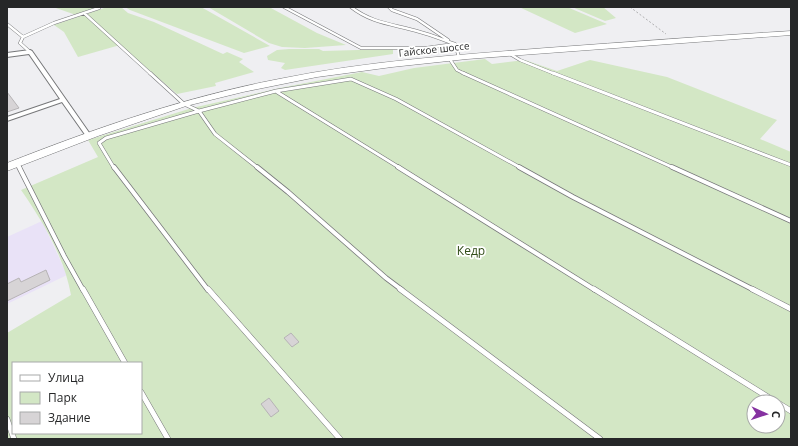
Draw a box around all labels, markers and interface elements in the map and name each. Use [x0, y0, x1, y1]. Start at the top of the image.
street label: Гайское шоссе [398, 38, 471, 60]
park label: Кедр [457, 242, 485, 259]
legend [12, 362, 142, 434]
text: Улица [48, 369, 84, 386]
text: Парк [48, 389, 78, 406]
north arrow [746, 394, 786, 434]
text: Здание [48, 409, 91, 426]
text: С [769, 411, 784, 418]

